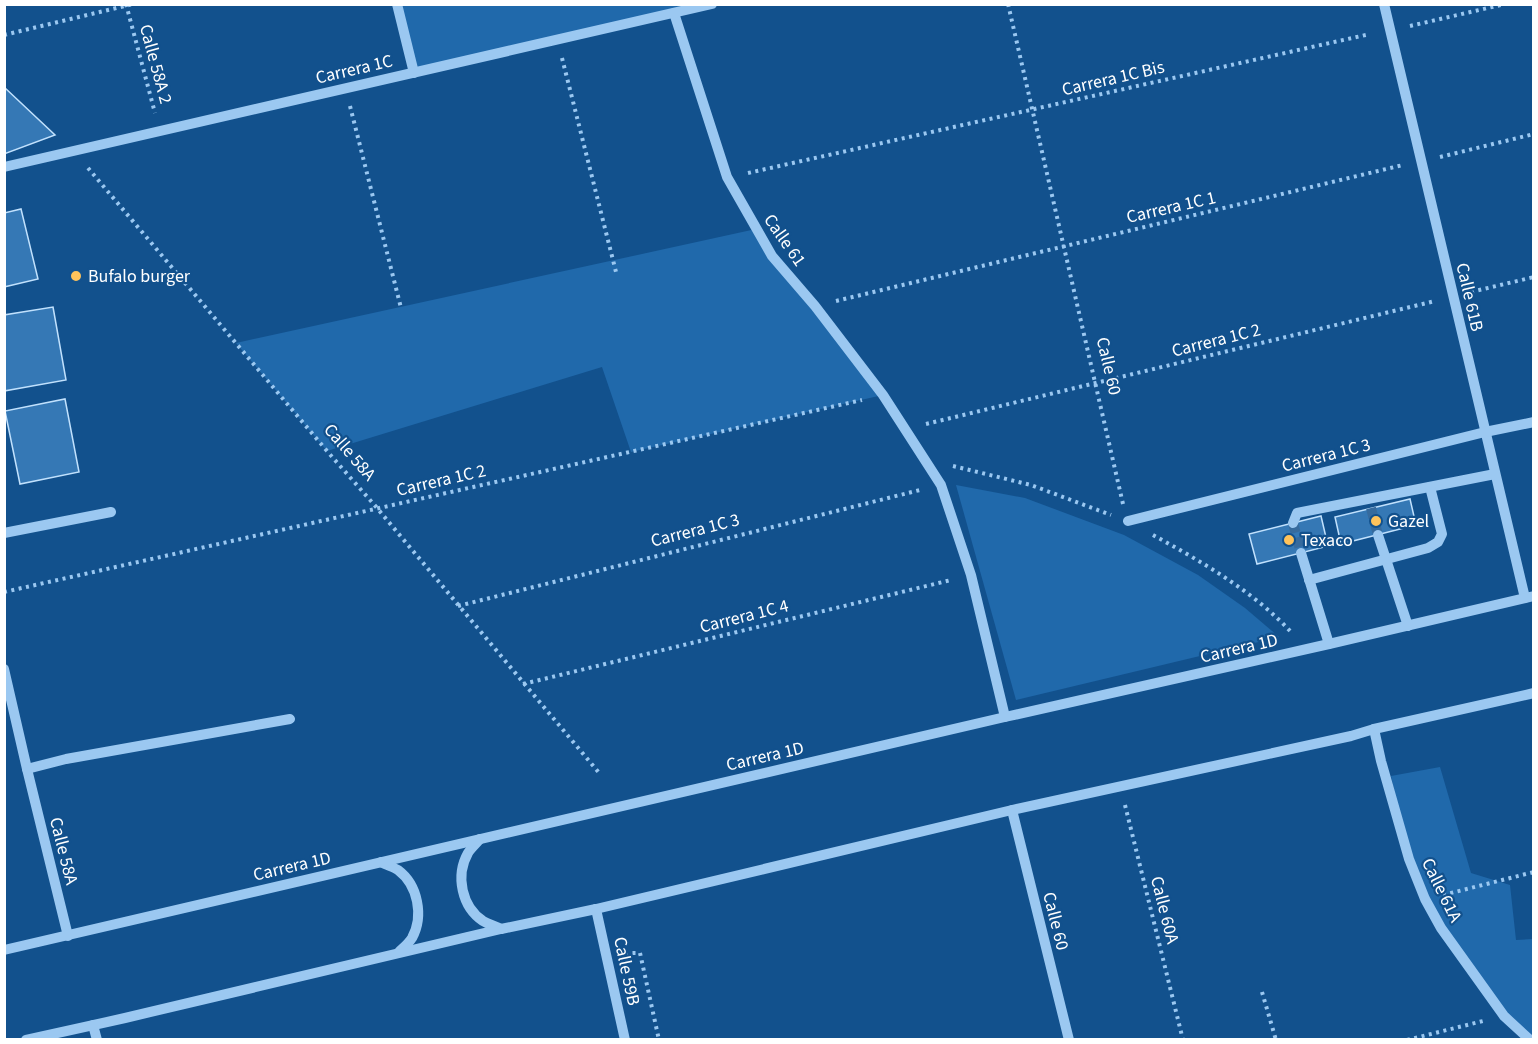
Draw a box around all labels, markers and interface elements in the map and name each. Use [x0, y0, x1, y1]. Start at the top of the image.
street label: Calle 58A 2 [133, 22, 178, 107]
street label: Carrera 1C [313, 48, 395, 90]
street label: Carrera 1C Bis [1059, 55, 1167, 102]
street label: Carrera 1C 1 [1124, 185, 1218, 230]
street label: Calle 61 [757, 209, 812, 272]
street label: Calle 61B [1450, 260, 1490, 334]
place label: Bufalo burger [88, 264, 191, 289]
marker: Bufalo burger [69, 269, 83, 283]
street label: Carrera 1C 2 [1169, 317, 1263, 364]
street label: Calle 60 [1090, 335, 1127, 398]
street label: Calle 58A [318, 418, 382, 487]
street label: Carrera 1C 3 [1279, 432, 1373, 479]
street label: Carrera 1C 2 [394, 458, 488, 503]
street label: Carrera 1C 3 [648, 507, 742, 554]
place label: Gazel [1388, 509, 1429, 534]
marker: Gazel [1369, 514, 1383, 528]
place label: Texaco [1301, 528, 1353, 553]
marker: Texaco [1282, 533, 1296, 547]
street label: Carrera 1C 4 [697, 593, 791, 640]
street label: Carrera 1D [1198, 627, 1280, 670]
street label: Carrera 1D [724, 735, 806, 778]
street label: Calle 58A [43, 815, 84, 888]
street label: Carrera 1D [251, 845, 333, 888]
street label: Calle 61A [1415, 854, 1468, 927]
street label: Calle 60A [1144, 874, 1185, 947]
street label: Calle 60 [1036, 889, 1075, 953]
street label: Calle 59B [607, 934, 646, 1008]

